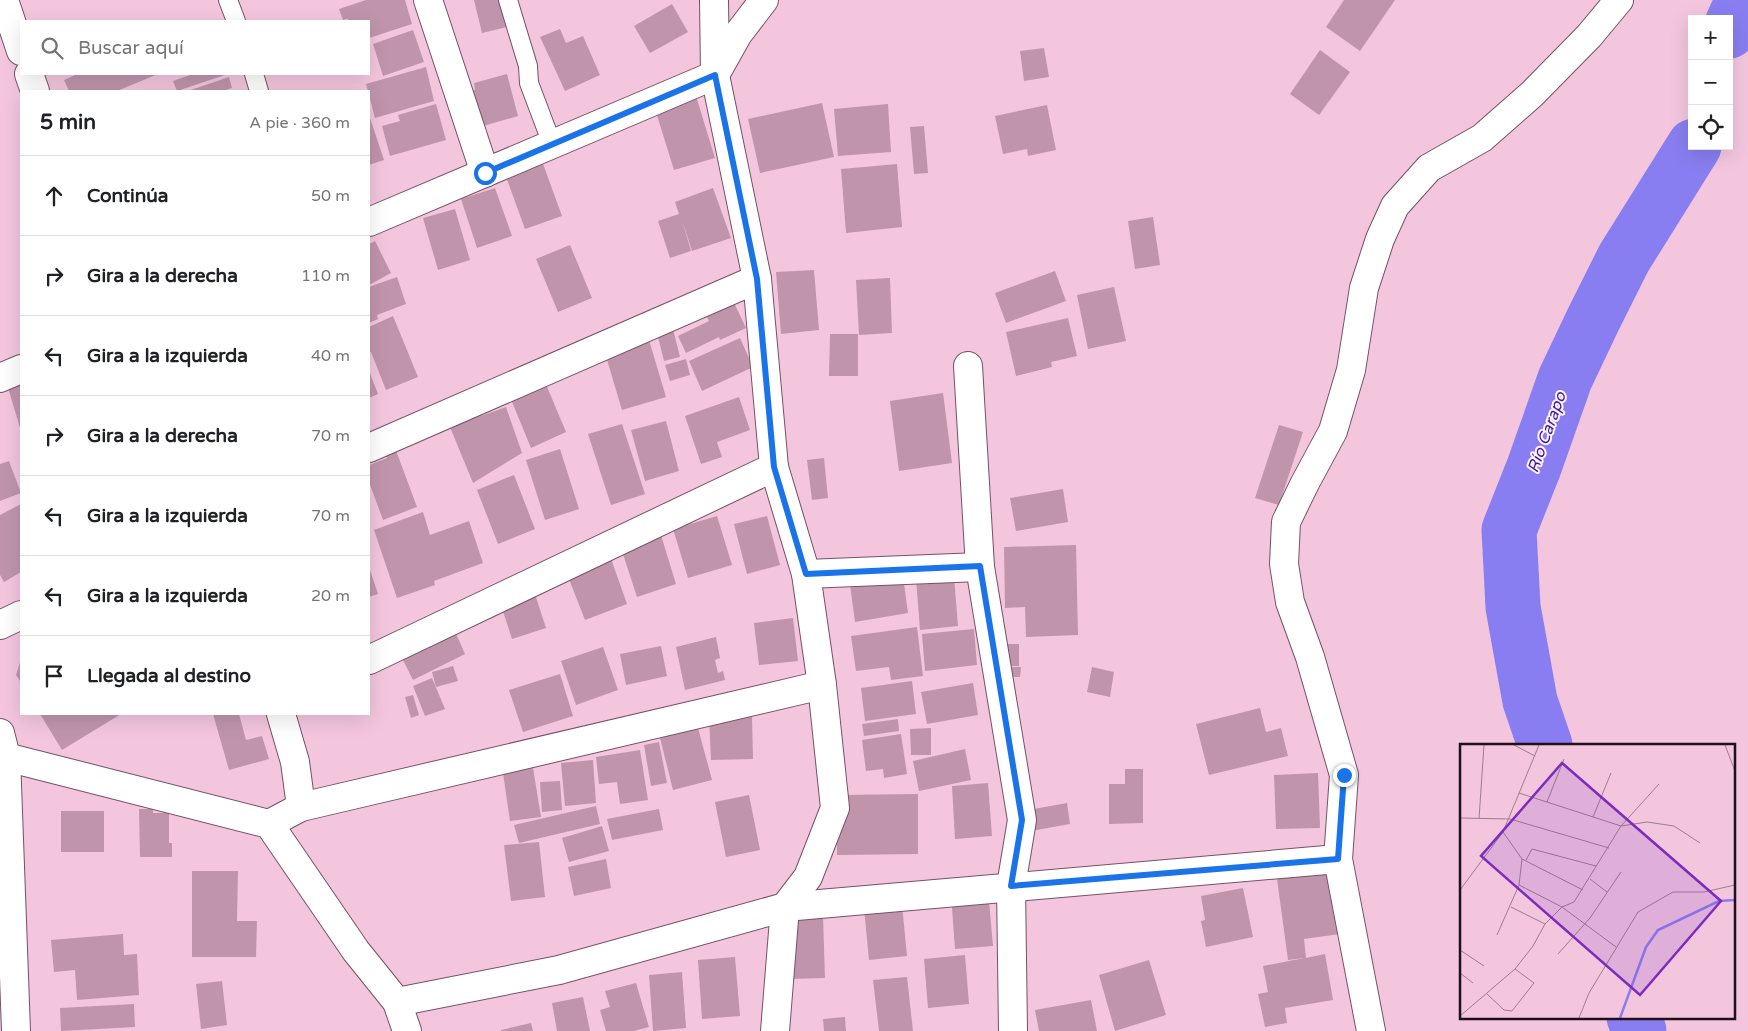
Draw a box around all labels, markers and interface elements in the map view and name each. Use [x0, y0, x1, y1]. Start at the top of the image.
map controls [1688, 15, 1733, 150]
button: + [1688, 15, 1733, 60]
search box [20, 20, 370, 75]
icon: search [38, 34, 66, 62]
text: Buscar aquí [78, 37, 184, 59]
button: − [1688, 60, 1733, 105]
button: locate [1688, 105, 1733, 150]
text: 5 min [40, 110, 96, 135]
text: A pie · 360 m [249, 113, 350, 133]
route start [474, 162, 497, 185]
icon: ahead [40, 182, 68, 210]
text: Continúa [87, 185, 169, 207]
text: 50 m [311, 186, 350, 206]
icon: right [40, 262, 68, 290]
text: Gira a la derecha [87, 265, 238, 287]
text: 110 m [301, 266, 350, 286]
icon: left [40, 342, 68, 370]
text: Gira a la izquierda [87, 345, 248, 367]
text: 40 m [311, 346, 350, 366]
water label: Río Carapo [1523, 388, 1571, 475]
icon: right [40, 422, 68, 450]
text: Gira a la derecha [87, 425, 238, 447]
text: 70 m [311, 426, 350, 446]
icon: left [40, 502, 68, 530]
text: Gira a la izquierda [87, 505, 248, 527]
text: 70 m [311, 506, 350, 526]
icon: left [40, 582, 68, 610]
text: Gira a la izquierda [87, 585, 248, 607]
text: 20 m [311, 586, 350, 606]
icon: arrive [40, 662, 68, 690]
text: Llegada al destino [87, 665, 251, 687]
inset map [1460, 744, 1736, 1018]
route end [1333, 764, 1356, 787]

